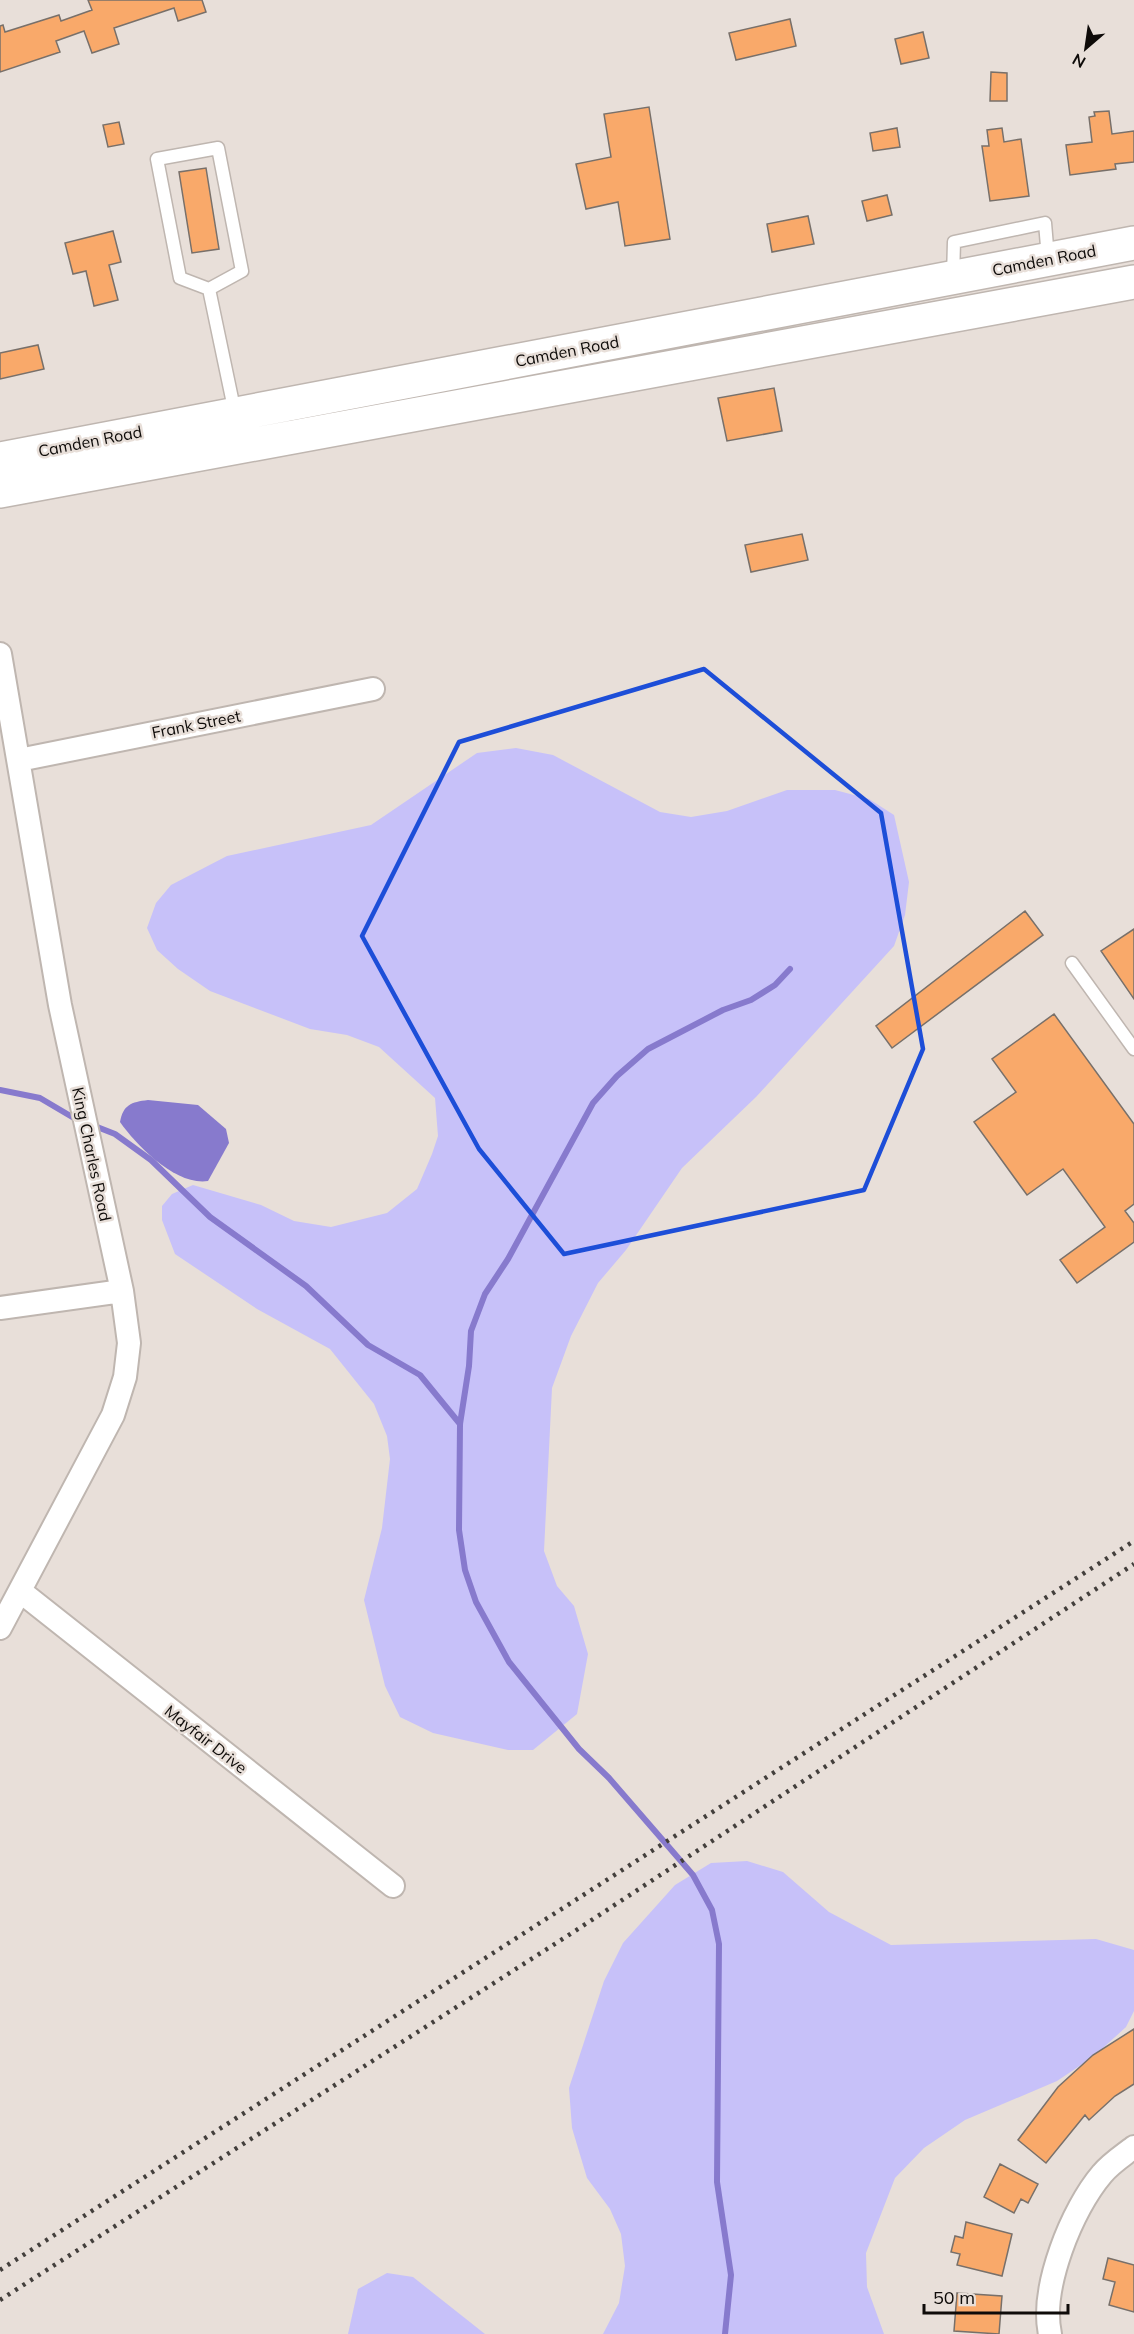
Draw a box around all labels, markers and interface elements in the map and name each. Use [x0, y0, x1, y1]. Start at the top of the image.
north arrow [1056, 18, 1116, 78]
text: N [1069, 49, 1089, 73]
street label: Camden Road [990, 240, 1098, 280]
street label: Camden Road [513, 331, 621, 371]
street label: Camden Road [36, 421, 144, 461]
street label: Frank Street [150, 706, 243, 742]
street label: King Charles Road [68, 1085, 116, 1223]
street label: Mayfair Drive [161, 1701, 251, 1777]
scale bar [924, 2277, 1068, 2315]
text: 50 m [933, 2286, 975, 2309]

